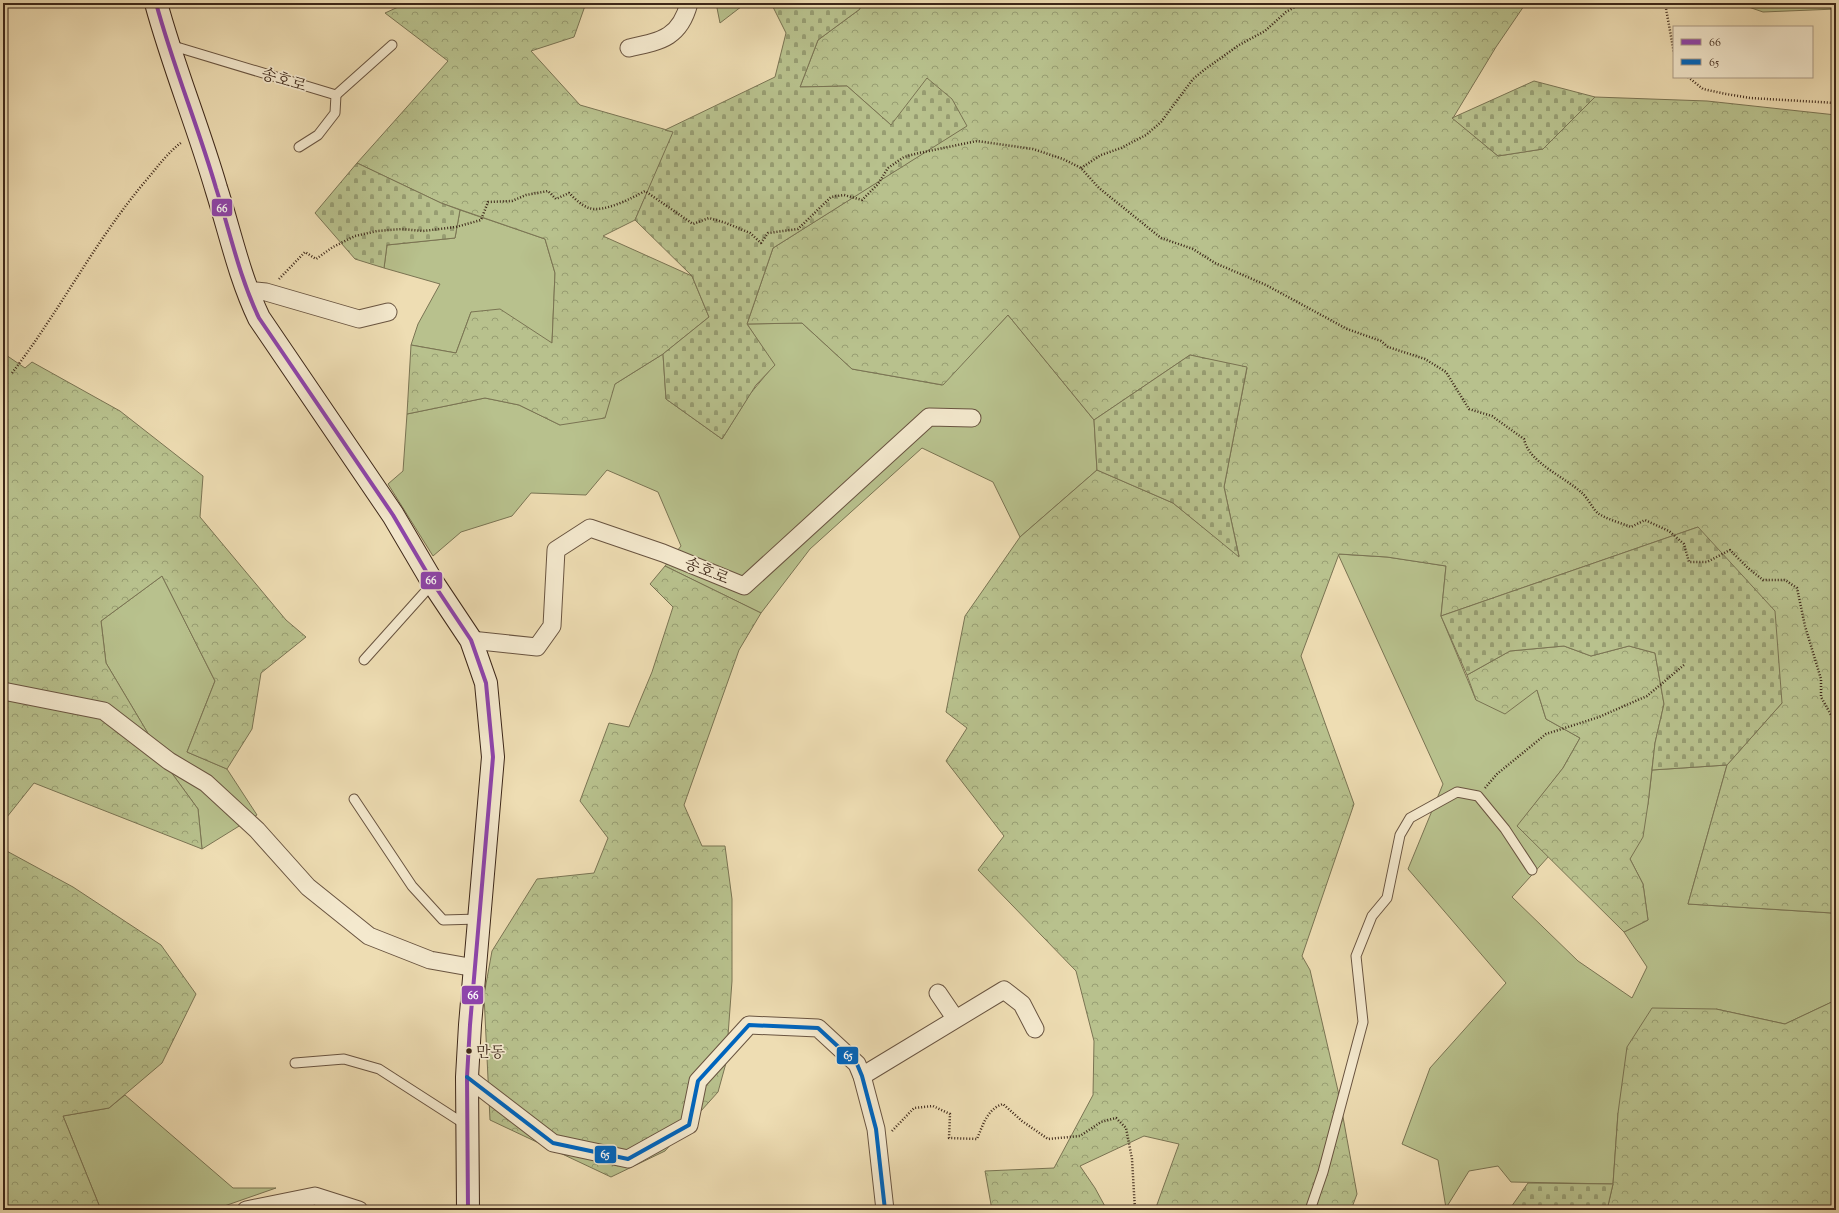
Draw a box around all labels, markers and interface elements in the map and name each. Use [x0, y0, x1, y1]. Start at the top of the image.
legend [1673, 26, 1813, 78]
text: 66 [1709, 34, 1721, 52]
text: 65 [1709, 54, 1719, 72]
street label: 송호로 [258, 64, 309, 99]
line badge: 66 [211, 198, 233, 217]
text: 66 [217, 201, 228, 217]
street label: 송호로 [680, 553, 732, 592]
line badge: 66 [420, 571, 443, 590]
text: 66 [426, 573, 437, 589]
line badge: 66 [461, 985, 484, 1005]
text: 66 [468, 988, 479, 1004]
place label: 만동 [476, 1043, 505, 1064]
marker: 만동 [464, 1046, 474, 1056]
line badge: 65 [836, 1046, 859, 1065]
text: 65 [843, 1048, 853, 1064]
line badge: 65 [594, 1145, 617, 1164]
text: 65 [600, 1147, 610, 1163]

